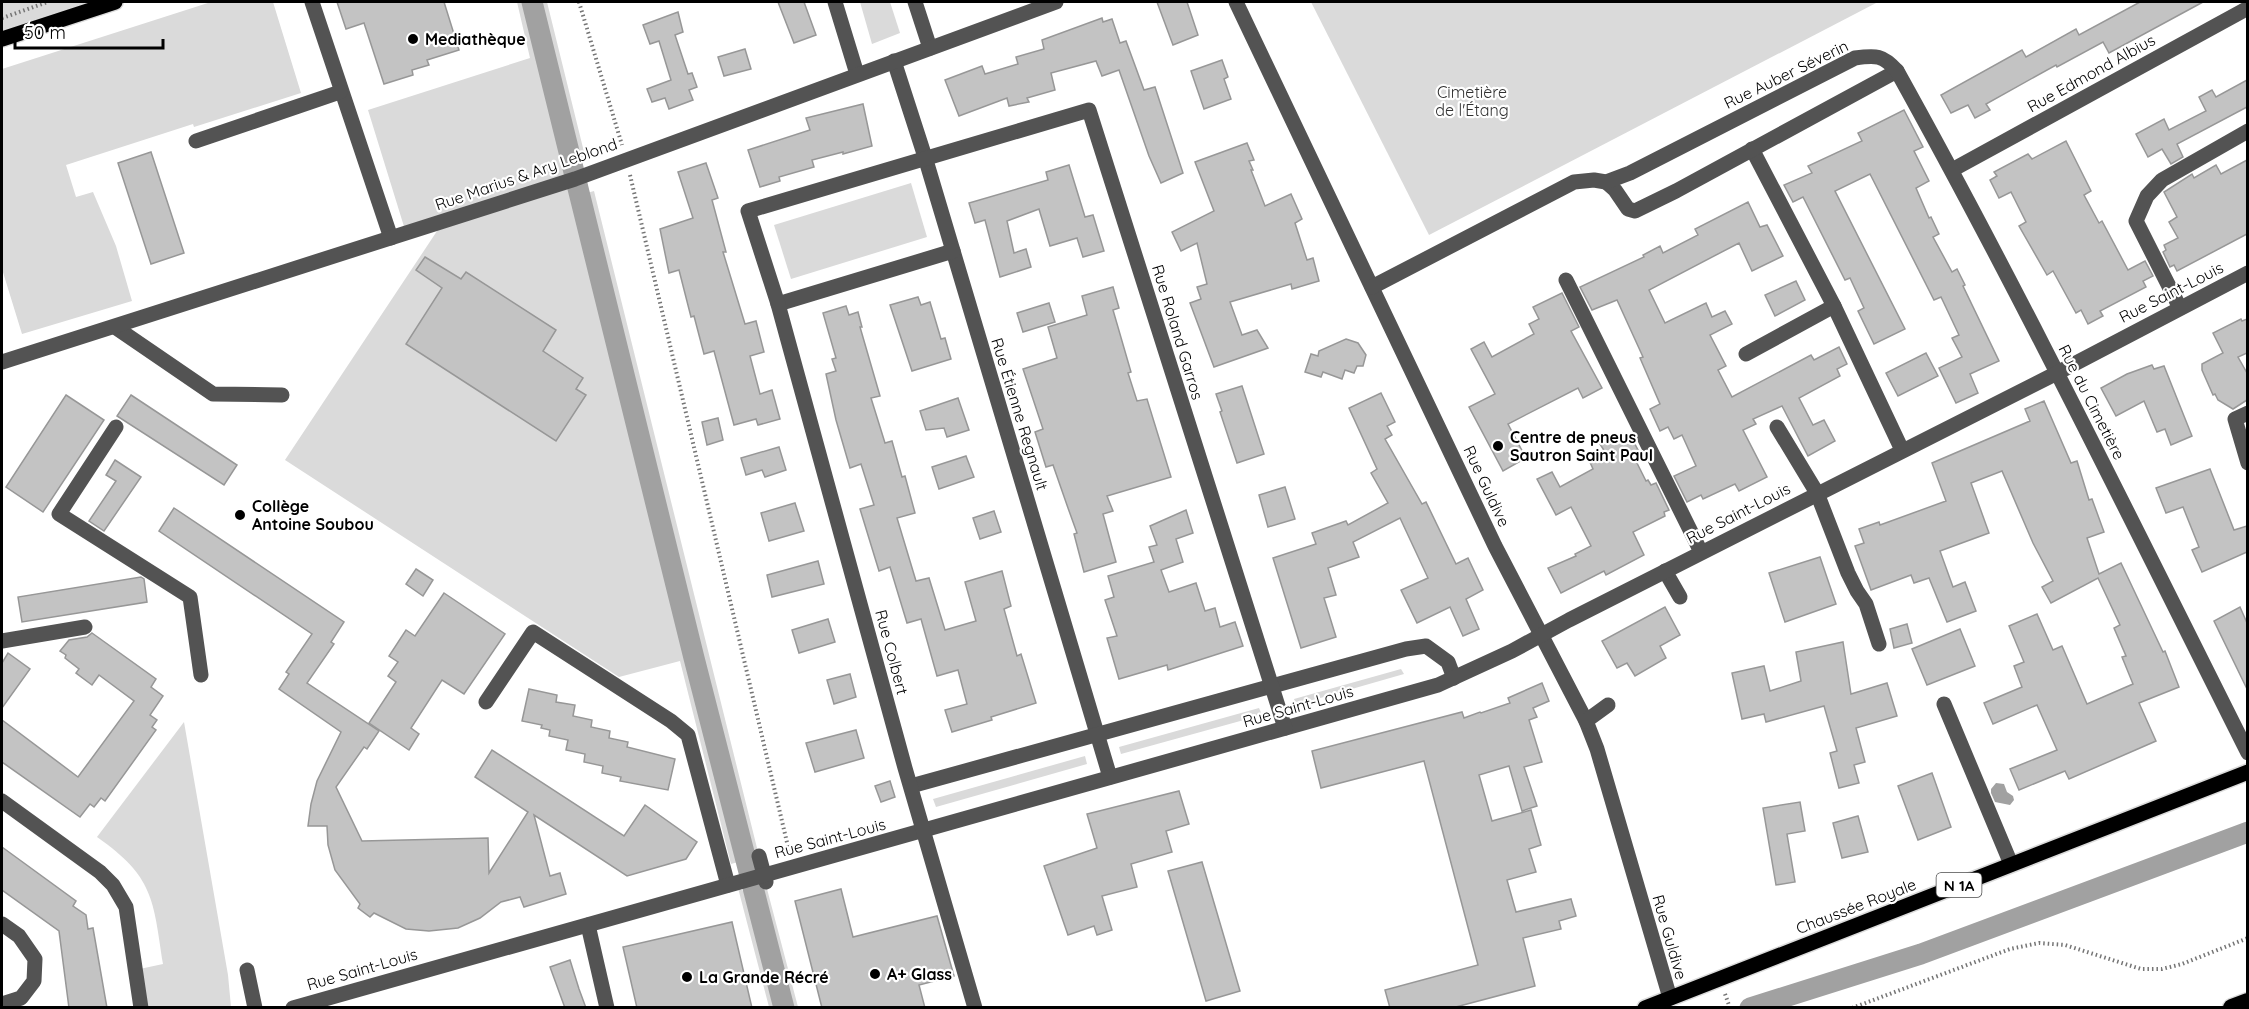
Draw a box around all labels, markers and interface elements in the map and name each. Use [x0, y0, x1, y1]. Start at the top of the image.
scale bar [15, 12, 164, 50]
text: 50 m [24, 21, 66, 44]
place label: Mediathèque [425, 29, 526, 49]
street label: Rue Edmond Albius [2024, 30, 2158, 116]
marker: Mediathèque [406, 32, 420, 46]
street label: Rue Auber Séverin [1721, 35, 1851, 113]
park label: Cimetière de l'Étang [1435, 82, 1509, 120]
street label: Rue Marius & Ary Leblond [432, 133, 620, 215]
street label: Rue Saint-Louis [2116, 257, 2226, 327]
street label: Rue Roland Garros [1148, 262, 1208, 402]
street label: Rue Étienne Regnault [987, 335, 1053, 493]
street label: Rue du Cimetière [2054, 341, 2130, 463]
place label: Centre de pneus Sautron Saint Paul [1510, 427, 1653, 465]
marker: Centre de pneus Sautron Saint Paul [1491, 439, 1505, 453]
street label: Rue Guldive [1459, 442, 1515, 530]
street label: Rue Saint-Louis [1683, 478, 1793, 548]
place label: Collège Antoine Soubou [252, 496, 374, 534]
marker: Collège Antoine Soubou [233, 508, 247, 522]
street label: Rue Colbert [871, 607, 913, 697]
street label: Rue Saint-Louis [1240, 681, 1356, 731]
street label: Rue Saint-Louis [772, 814, 888, 862]
road number: N 1A [1936, 873, 1982, 897]
street label: Chaussée Royale [1793, 874, 1919, 938]
street label: Rue Guldive [1648, 892, 1692, 982]
street label: Rue Saint-Louis [304, 944, 420, 994]
place label: A+ Glass [887, 964, 952, 984]
place label: La Grande Récré [699, 967, 829, 987]
marker: A+ Glass [868, 967, 882, 981]
marker: La Grande Récré [680, 970, 694, 984]

